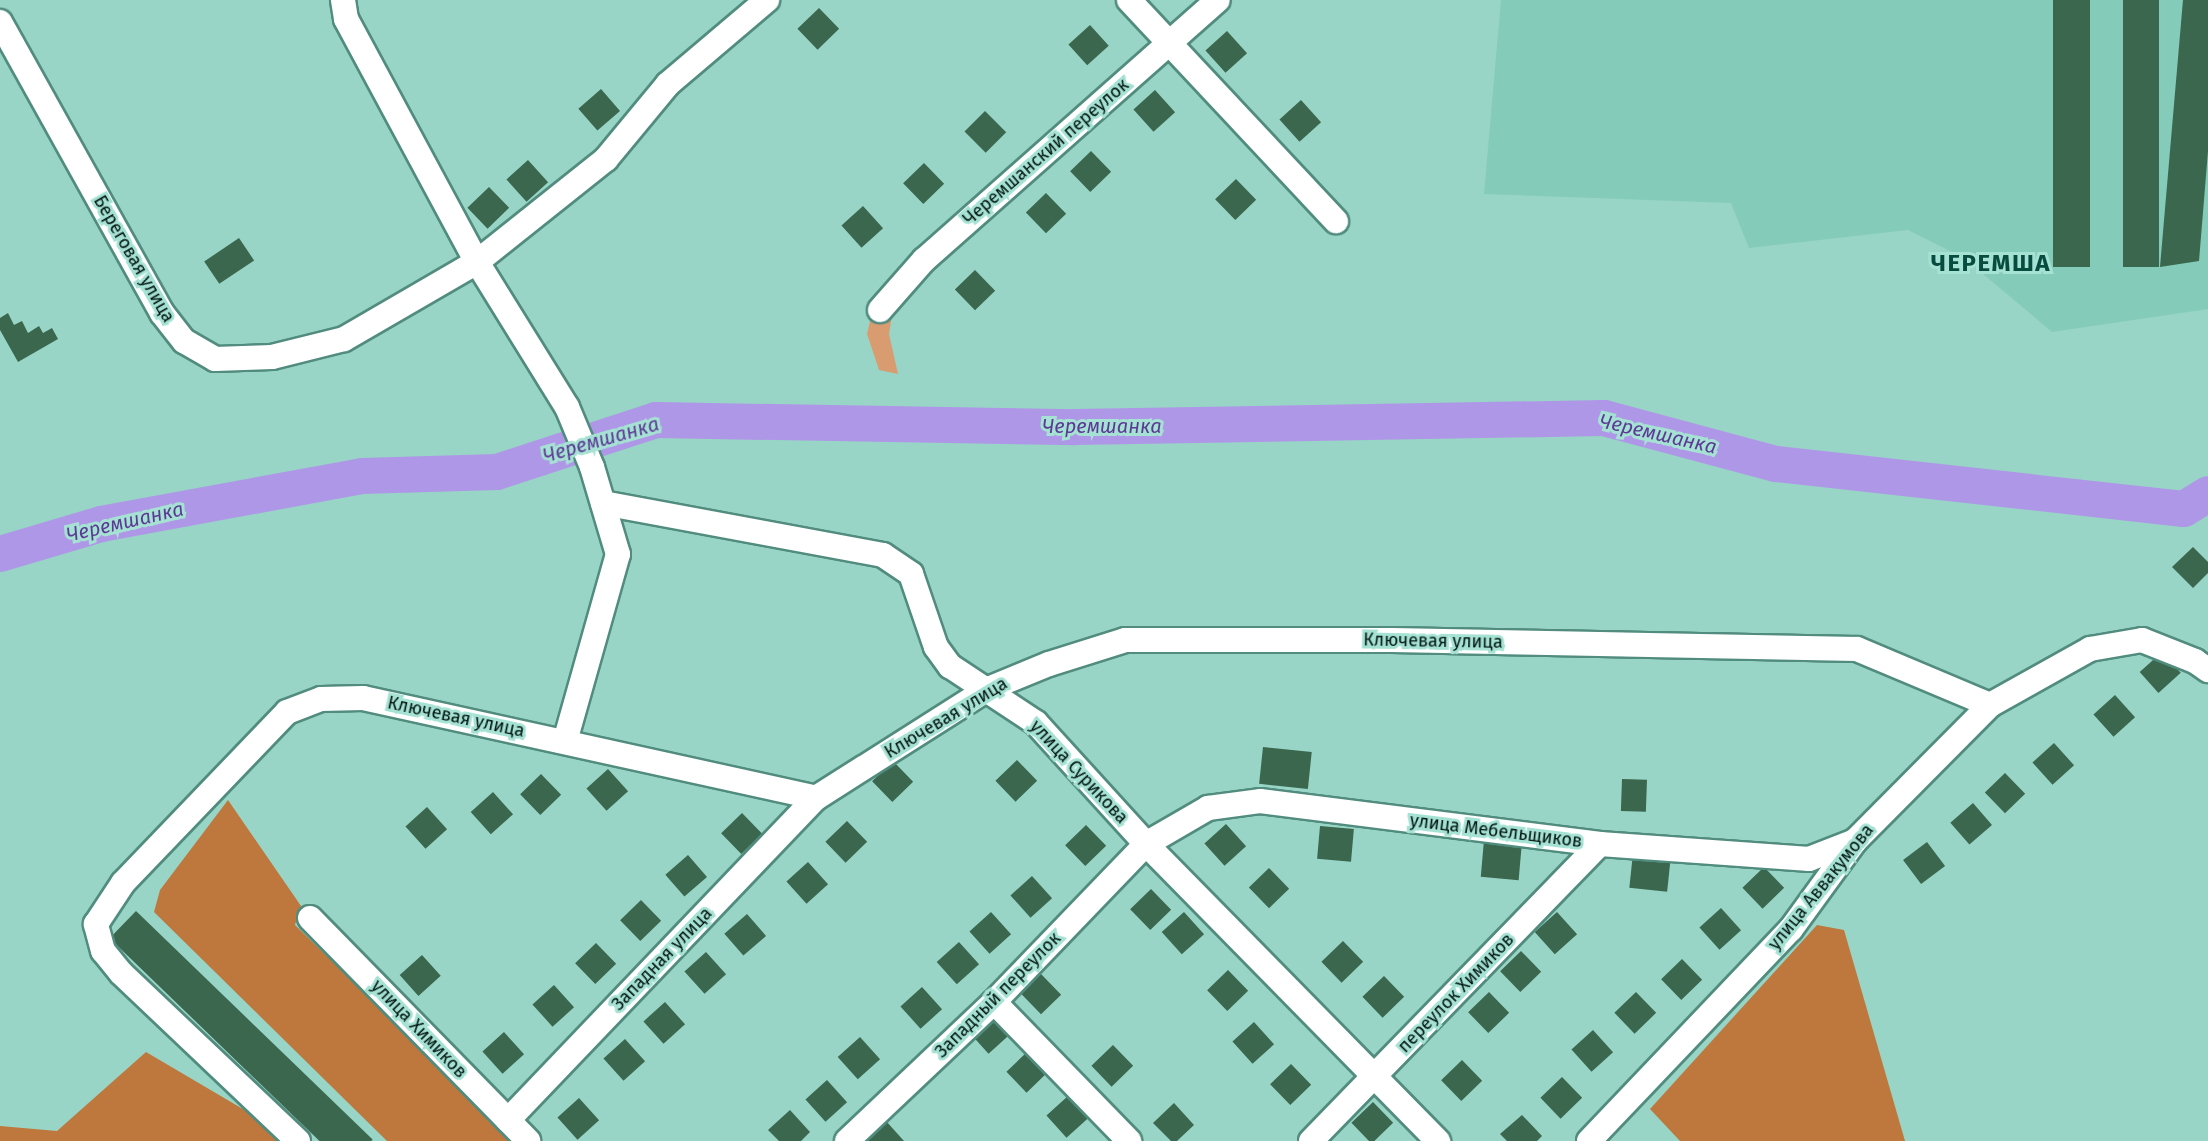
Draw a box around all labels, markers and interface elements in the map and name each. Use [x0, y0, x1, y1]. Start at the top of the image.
street label: Черемшанский переулок [959, 74, 1133, 230]
street label: Береговая улица [89, 192, 179, 326]
district label: ЧЕРЕМША [1931, 250, 2051, 278]
water label: Черемшанка [1597, 409, 1719, 459]
water label: Черемшанка [540, 412, 662, 468]
water label: Черемшанка [1042, 414, 1162, 438]
water label: Черемшанка [64, 497, 186, 547]
street label: Ключевая улица [1363, 629, 1503, 653]
street label: Ключевая улица [881, 673, 1011, 763]
street label: Ключевая улица [386, 692, 526, 742]
street label: улица Сурикова [1025, 716, 1133, 828]
street label: улица Мебельщиков [1409, 810, 1583, 852]
street label: улица Аввакумова [1764, 820, 1878, 954]
street label: Западная улица [607, 903, 717, 1015]
street label: Западный переулок [931, 928, 1065, 1062]
street label: переулок Химиков [1393, 929, 1519, 1057]
street label: улица Химиков [367, 975, 471, 1083]

